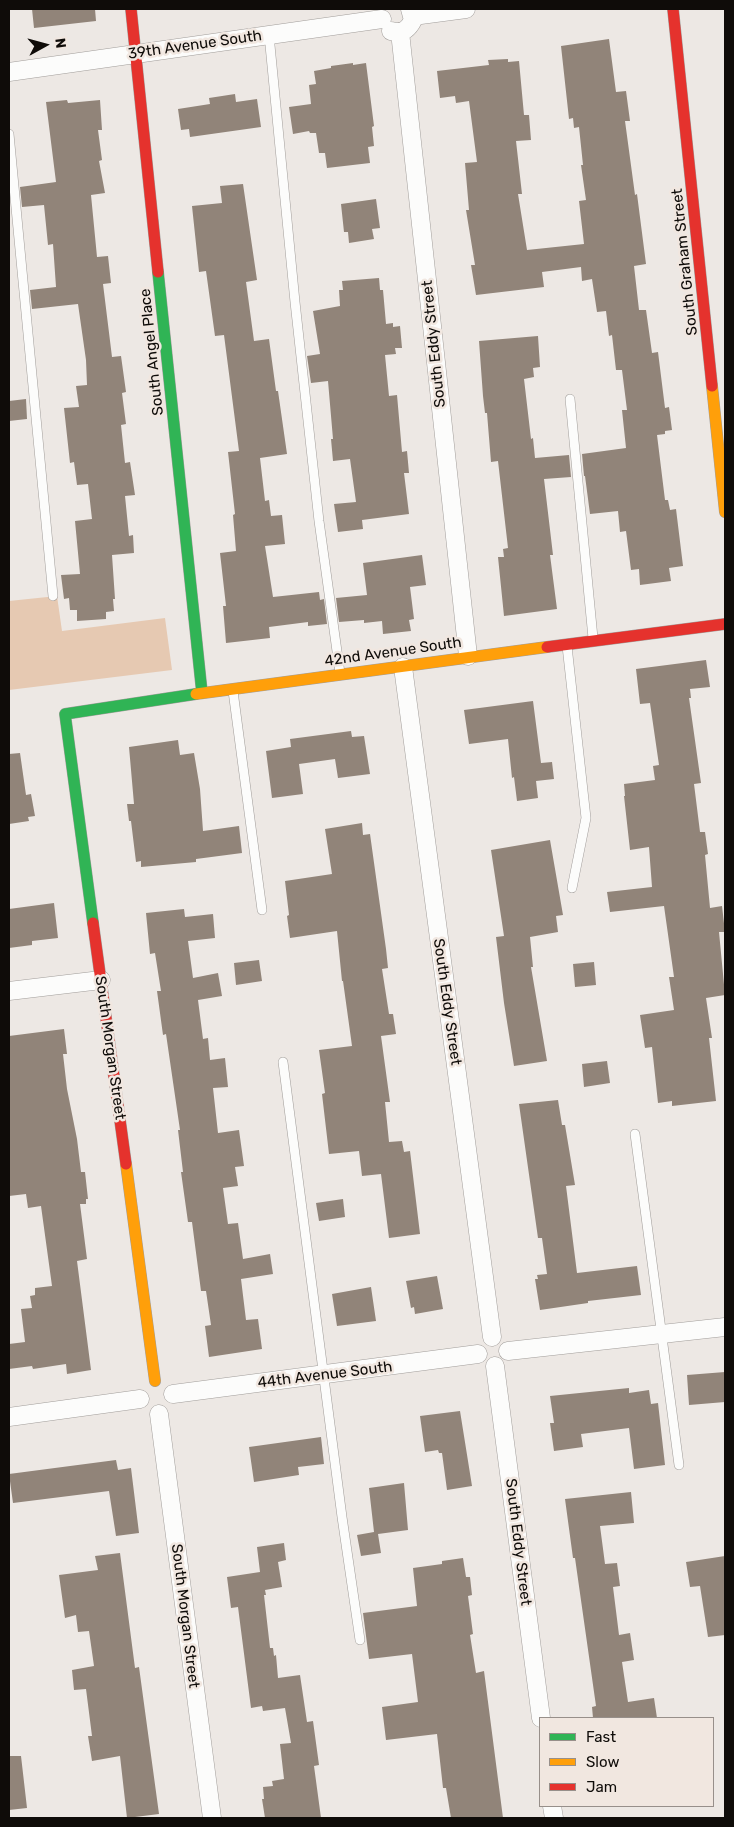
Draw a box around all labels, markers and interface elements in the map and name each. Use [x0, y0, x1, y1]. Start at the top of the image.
north arrow [20, 20, 70, 70]
street label: 39th Avenue South [127, 27, 263, 63]
text: N [51, 37, 69, 49]
street label: South Graham Street [668, 188, 702, 336]
street label: South Eddy Street [418, 279, 450, 409]
street label: South Angel Place [136, 288, 168, 416]
street label: 42nd Avenue South [323, 633, 463, 671]
street label: South Eddy Street [429, 937, 465, 1067]
street label: South Morgan Street [91, 975, 129, 1121]
street label: 44th Avenue South [257, 1358, 393, 1392]
street label: South Eddy Street [501, 1477, 535, 1607]
street label: South Morgan Street [167, 1543, 203, 1689]
legend [539, 1717, 714, 1807]
text: Fast [586, 1728, 616, 1746]
text: Slow [586, 1753, 619, 1771]
text: Jam [586, 1778, 617, 1796]

